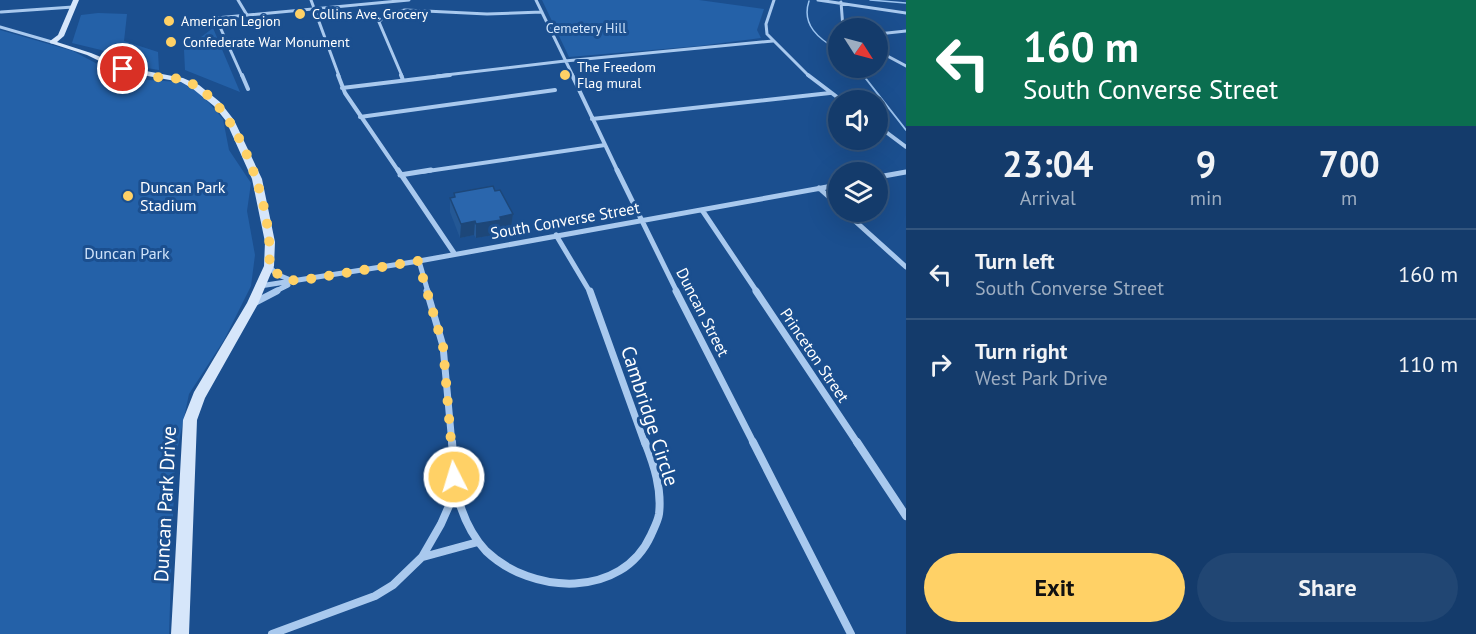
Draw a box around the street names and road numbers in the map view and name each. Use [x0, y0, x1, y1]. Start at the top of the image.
street label: South Converse Street [489, 197, 642, 243]
street label: Duncan Street [672, 264, 734, 360]
street label: Princeton Street [776, 304, 854, 406]
street label: Cambridge Circle [615, 343, 685, 489]
street label: Duncan Park Drive [148, 425, 182, 583]

